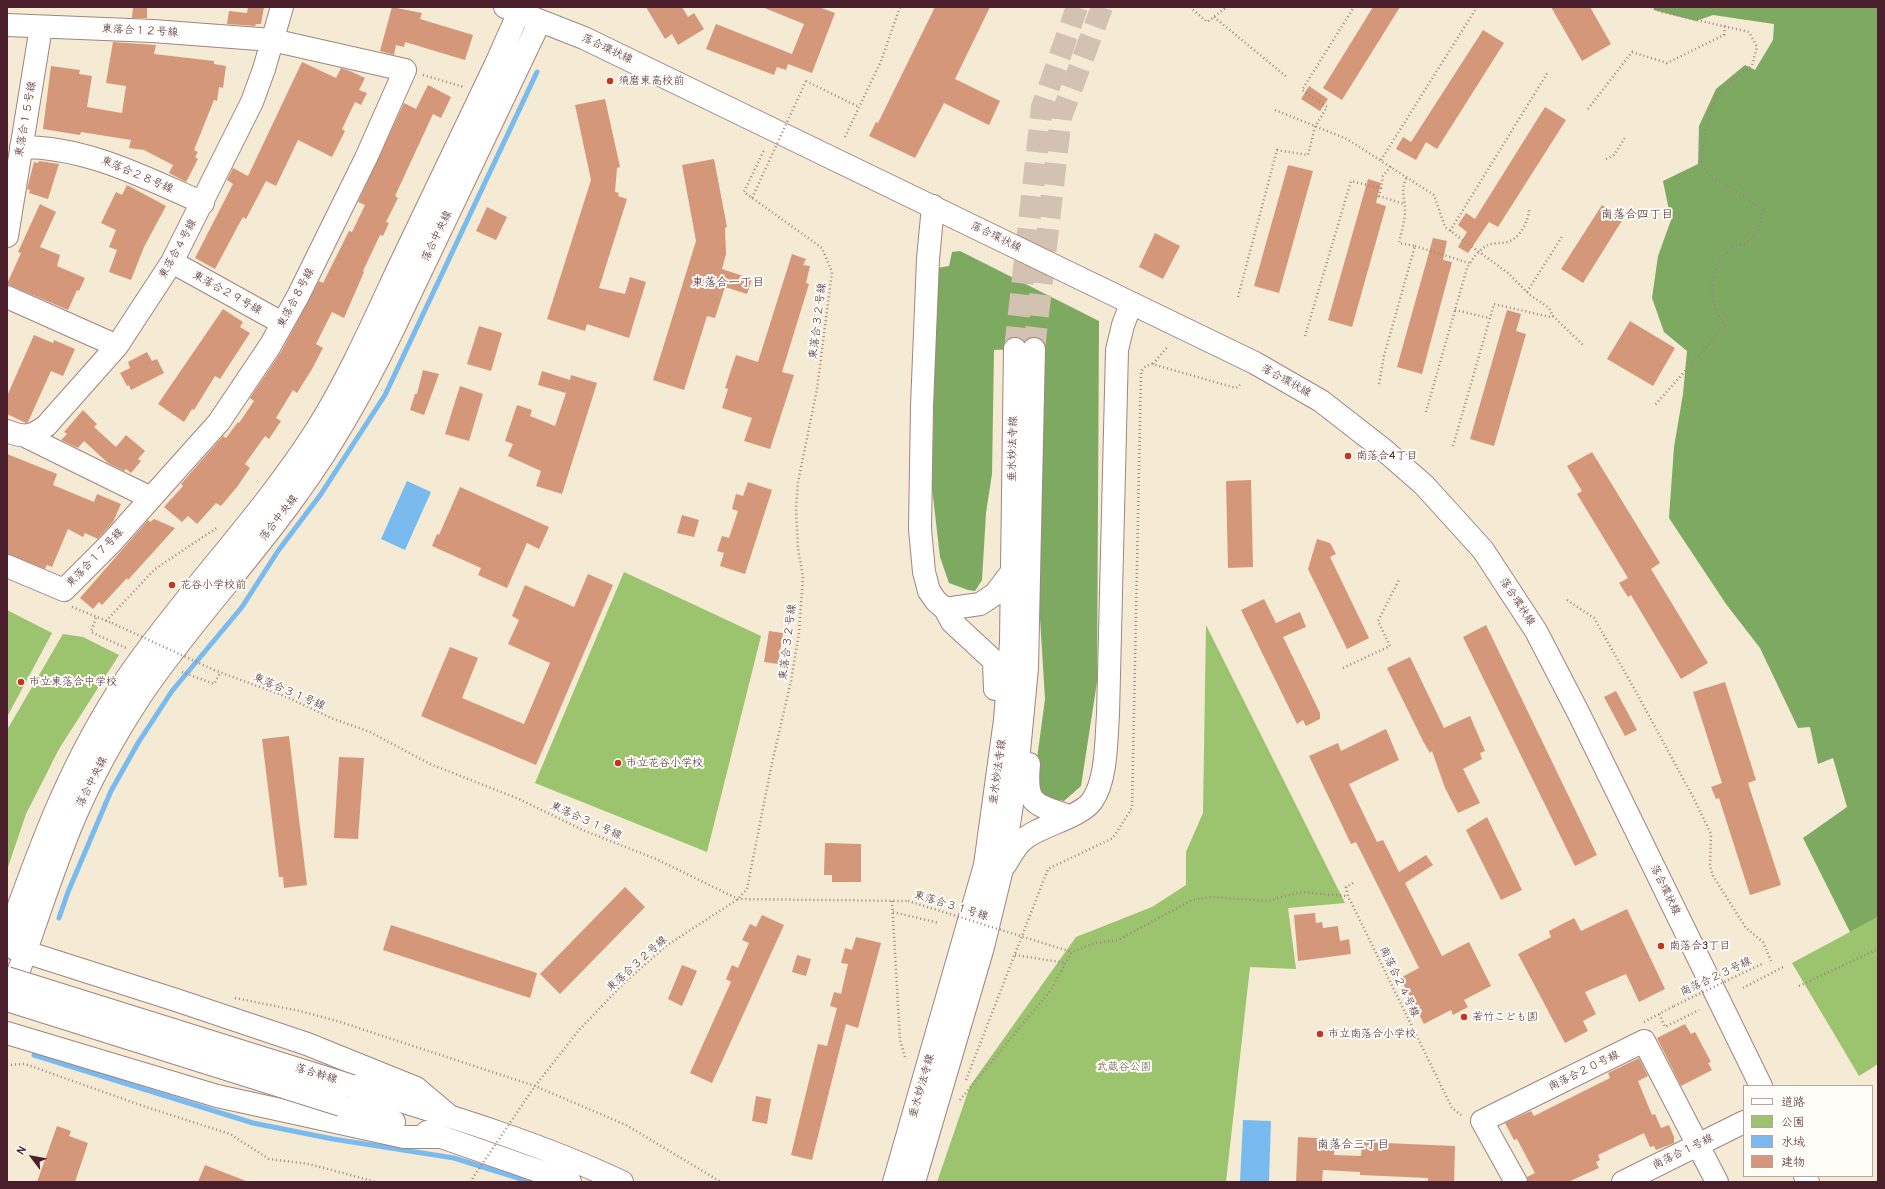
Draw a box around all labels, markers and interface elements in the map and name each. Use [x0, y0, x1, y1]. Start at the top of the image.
street label: 東落合１２号線 [101, 22, 179, 40]
street label: 落合環状線 [579, 31, 635, 67]
place label: 須磨東高校前 [618, 74, 684, 88]
marker: 須磨東高校前 [605, 76, 615, 86]
street label: 東落合１５号線 [13, 80, 39, 158]
street label: 東落合２８号線 [99, 154, 175, 196]
street label: 落合中央線 [419, 208, 455, 264]
district label: 南落合四丁目 [1601, 208, 1673, 222]
street label: 東落合４号線 [156, 217, 200, 281]
street label: 落合環状線 [968, 219, 1024, 255]
street label: 東落合８号線 [275, 266, 317, 330]
street label: 東落合２９号線 [190, 269, 264, 317]
district label: 東落合一丁目 [692, 276, 764, 290]
street label: 東落合３２号線 [807, 282, 829, 360]
street label: 落合環状線 [1259, 362, 1313, 400]
street label: 垂水妙法寺線 [1006, 416, 1020, 482]
place label: 南落合4丁目 [1356, 449, 1417, 463]
marker: 南落合4丁目 [1343, 451, 1353, 461]
street label: 落合中央線 [257, 492, 301, 544]
street label: 東落合１７号線 [64, 526, 126, 590]
street label: 落合環状線 [1496, 575, 1538, 629]
place label: 花谷小学校前 [180, 578, 246, 592]
marker: 花谷小学校前 [167, 580, 177, 590]
street label: 東落合３２号線 [777, 603, 799, 681]
street label: 東落合３１号線 [251, 671, 327, 713]
place label: 市立東落合中学校 [29, 675, 117, 689]
marker: 市立東落合中学校 [16, 677, 26, 687]
street label: 垂水妙法寺線 [987, 738, 1009, 806]
street label: 落合中央線 [74, 755, 110, 809]
place label: 市立花谷小学校 [626, 756, 703, 770]
marker: 市立花谷小学校 [613, 758, 623, 768]
street label: 東落合３１号線 [548, 799, 624, 843]
street label: 落合環状線 [1647, 862, 1683, 918]
street label: 東落合３１号線 [912, 888, 990, 924]
street label: 東落合３２号線 [604, 933, 670, 995]
place label: 南落合3丁目 [1669, 939, 1730, 953]
marker: 南落合3丁目 [1656, 941, 1666, 951]
street label: 南落合２４号線 [1376, 945, 1422, 1019]
street label: 南落合２３号線 [1678, 955, 1754, 999]
place label: 若竹こども園 [1472, 1010, 1538, 1024]
marker: 若竹こども園 [1459, 1012, 1469, 1022]
place label: 市立南落合小学校 [1328, 1027, 1416, 1041]
marker: 市立南落合小学校 [1315, 1029, 1325, 1039]
street label: 南落合２０号線 [1547, 1048, 1621, 1094]
street label: 垂水妙法寺線 [907, 1052, 937, 1120]
park label: 武蔵谷公園 [1097, 1060, 1151, 1074]
street label: 落合幹線 [293, 1061, 339, 1087]
legend [1743, 1085, 1873, 1177]
text: 道路 [1781, 1095, 1805, 1110]
text: 公園 [1781, 1115, 1805, 1130]
street label: 南落合１号線 [1650, 1132, 1716, 1172]
text: 水域 [1781, 1135, 1805, 1150]
north arrow [12, 1137, 52, 1177]
district label: 南落合三丁目 [1317, 1138, 1389, 1152]
text: N [14, 1144, 29, 1157]
text: 建物 [1781, 1155, 1805, 1170]

